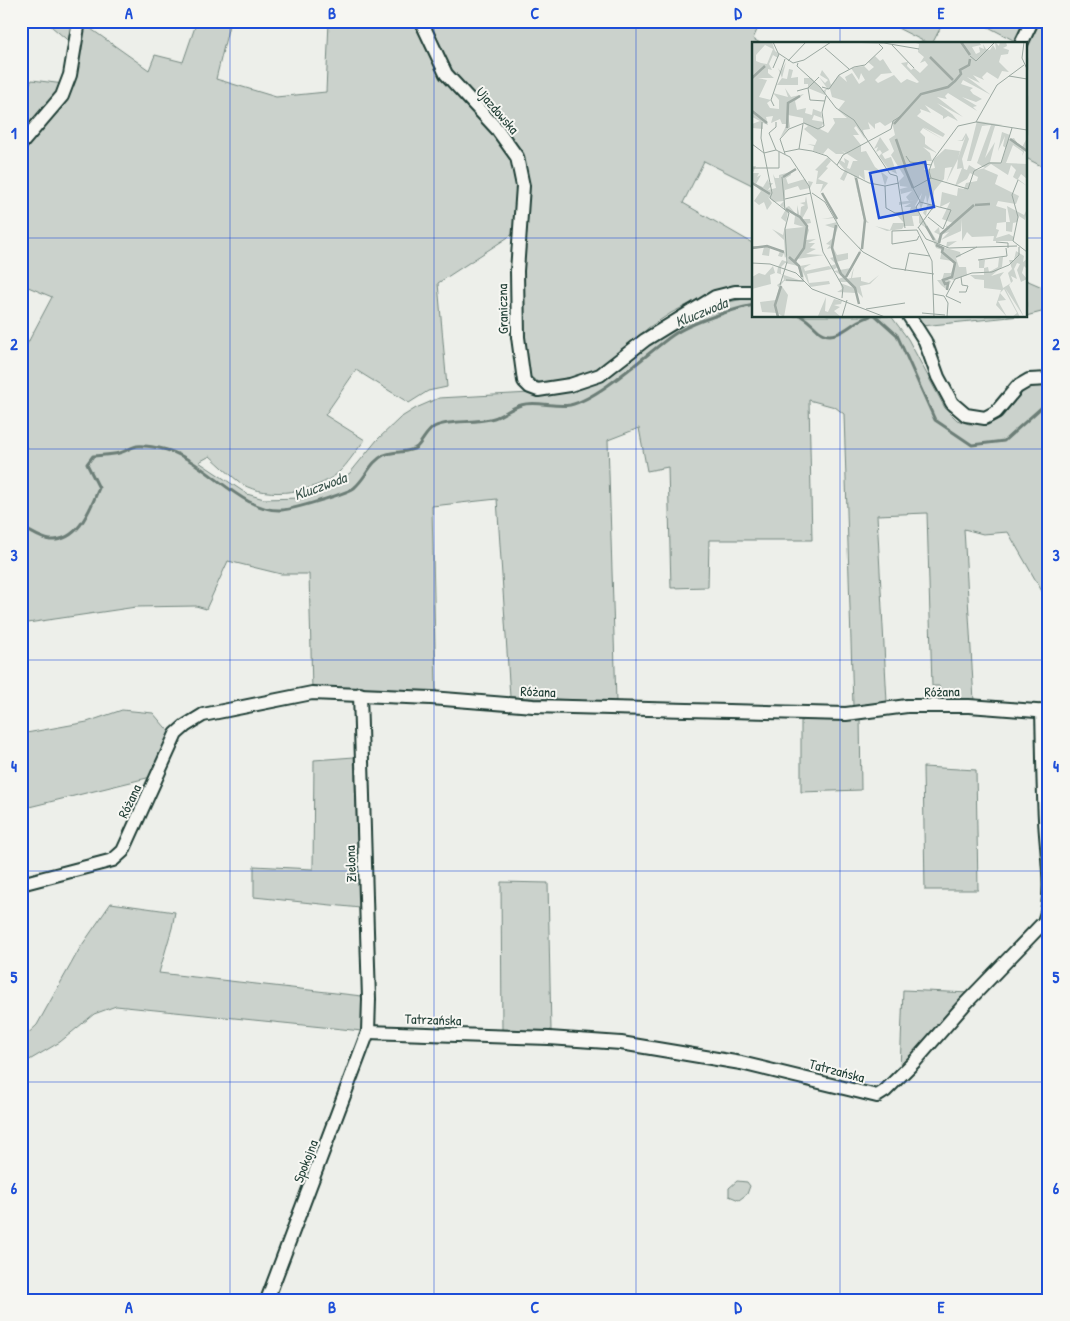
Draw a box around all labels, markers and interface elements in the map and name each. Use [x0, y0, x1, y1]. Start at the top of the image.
text: A [125, 2, 133, 24]
text: B [328, 2, 336, 24]
text: C [531, 2, 540, 24]
text: D [734, 2, 742, 24]
text: E [937, 2, 945, 24]
inset map [752, 42, 1028, 318]
street label: Ujazdowska [471, 82, 524, 139]
text: 1 [11, 122, 17, 144]
text: 1 [1053, 122, 1059, 144]
street label: Graniczna [492, 283, 512, 334]
water label: Kluczwoda [672, 291, 732, 332]
text: 2 [10, 333, 18, 355]
text: 2 [1052, 333, 1060, 355]
water label: Kluczwoda [291, 466, 351, 505]
text: 3 [10, 544, 18, 566]
text: 3 [1052, 544, 1060, 566]
street label: Różana [520, 681, 556, 701]
street label: Różana [924, 681, 960, 701]
text: 4 [11, 755, 17, 777]
text: 4 [1053, 755, 1059, 777]
street label: Różana [113, 781, 145, 821]
street label: Zielona [340, 845, 360, 883]
text: 5 [11, 966, 18, 988]
text: 5 [1053, 966, 1060, 988]
street label: Tatrzańska [404, 1009, 462, 1030]
street label: Tatrzańska [807, 1053, 867, 1087]
street label: Spokojna [288, 1136, 323, 1186]
text: 6 [11, 1177, 18, 1199]
text: 6 [1053, 1177, 1060, 1199]
text: A [125, 1296, 133, 1318]
text: B [328, 1296, 336, 1318]
text: C [531, 1296, 540, 1318]
text: D [734, 1296, 742, 1318]
text: E [937, 1296, 945, 1318]

